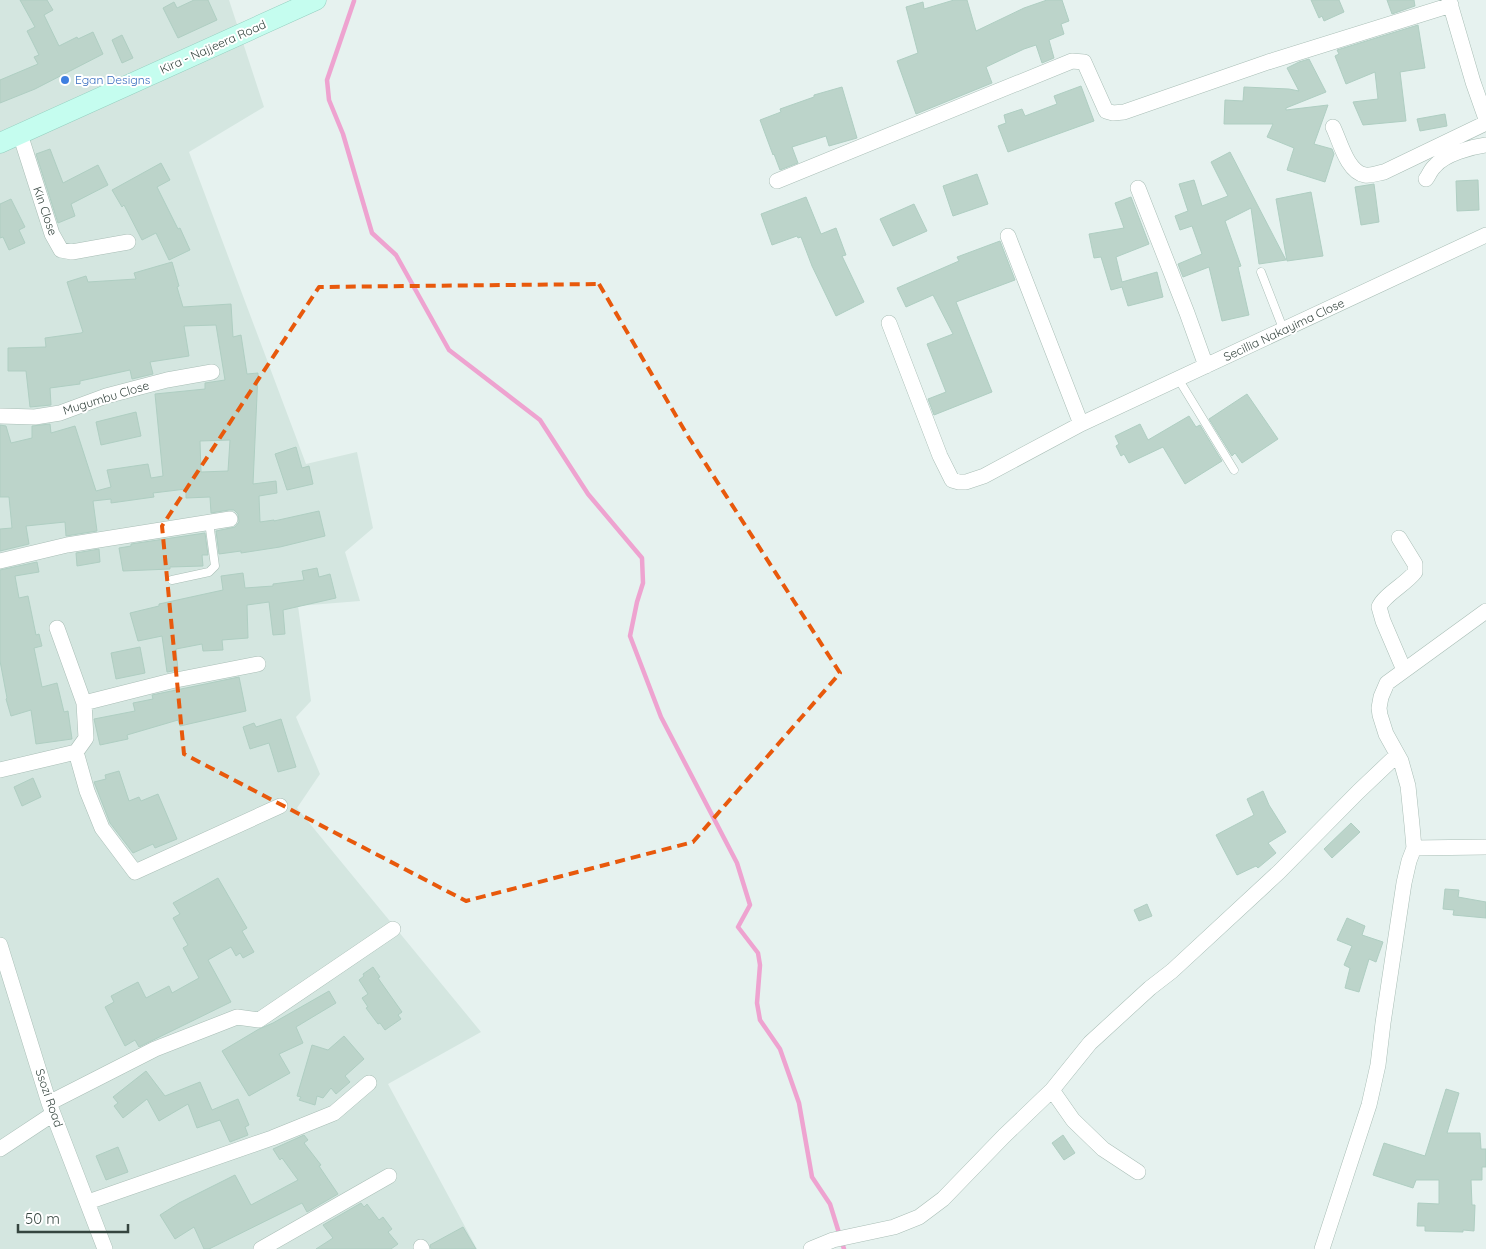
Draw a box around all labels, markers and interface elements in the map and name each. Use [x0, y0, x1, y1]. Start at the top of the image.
street label: Kira - Najjeera Road [157, 16, 268, 77]
place label: Egan Designs [75, 72, 151, 87]
marker: Egan Designs [59, 74, 71, 86]
street label: Kin Close [30, 184, 61, 238]
street label: Secillia Nakayima Close [1221, 295, 1347, 364]
street label: Mugumbu Close [61, 377, 151, 418]
street label: Ssozi Road [32, 1067, 66, 1129]
scale bar [18, 1202, 128, 1234]
text: 50 m [25, 1209, 60, 1228]

